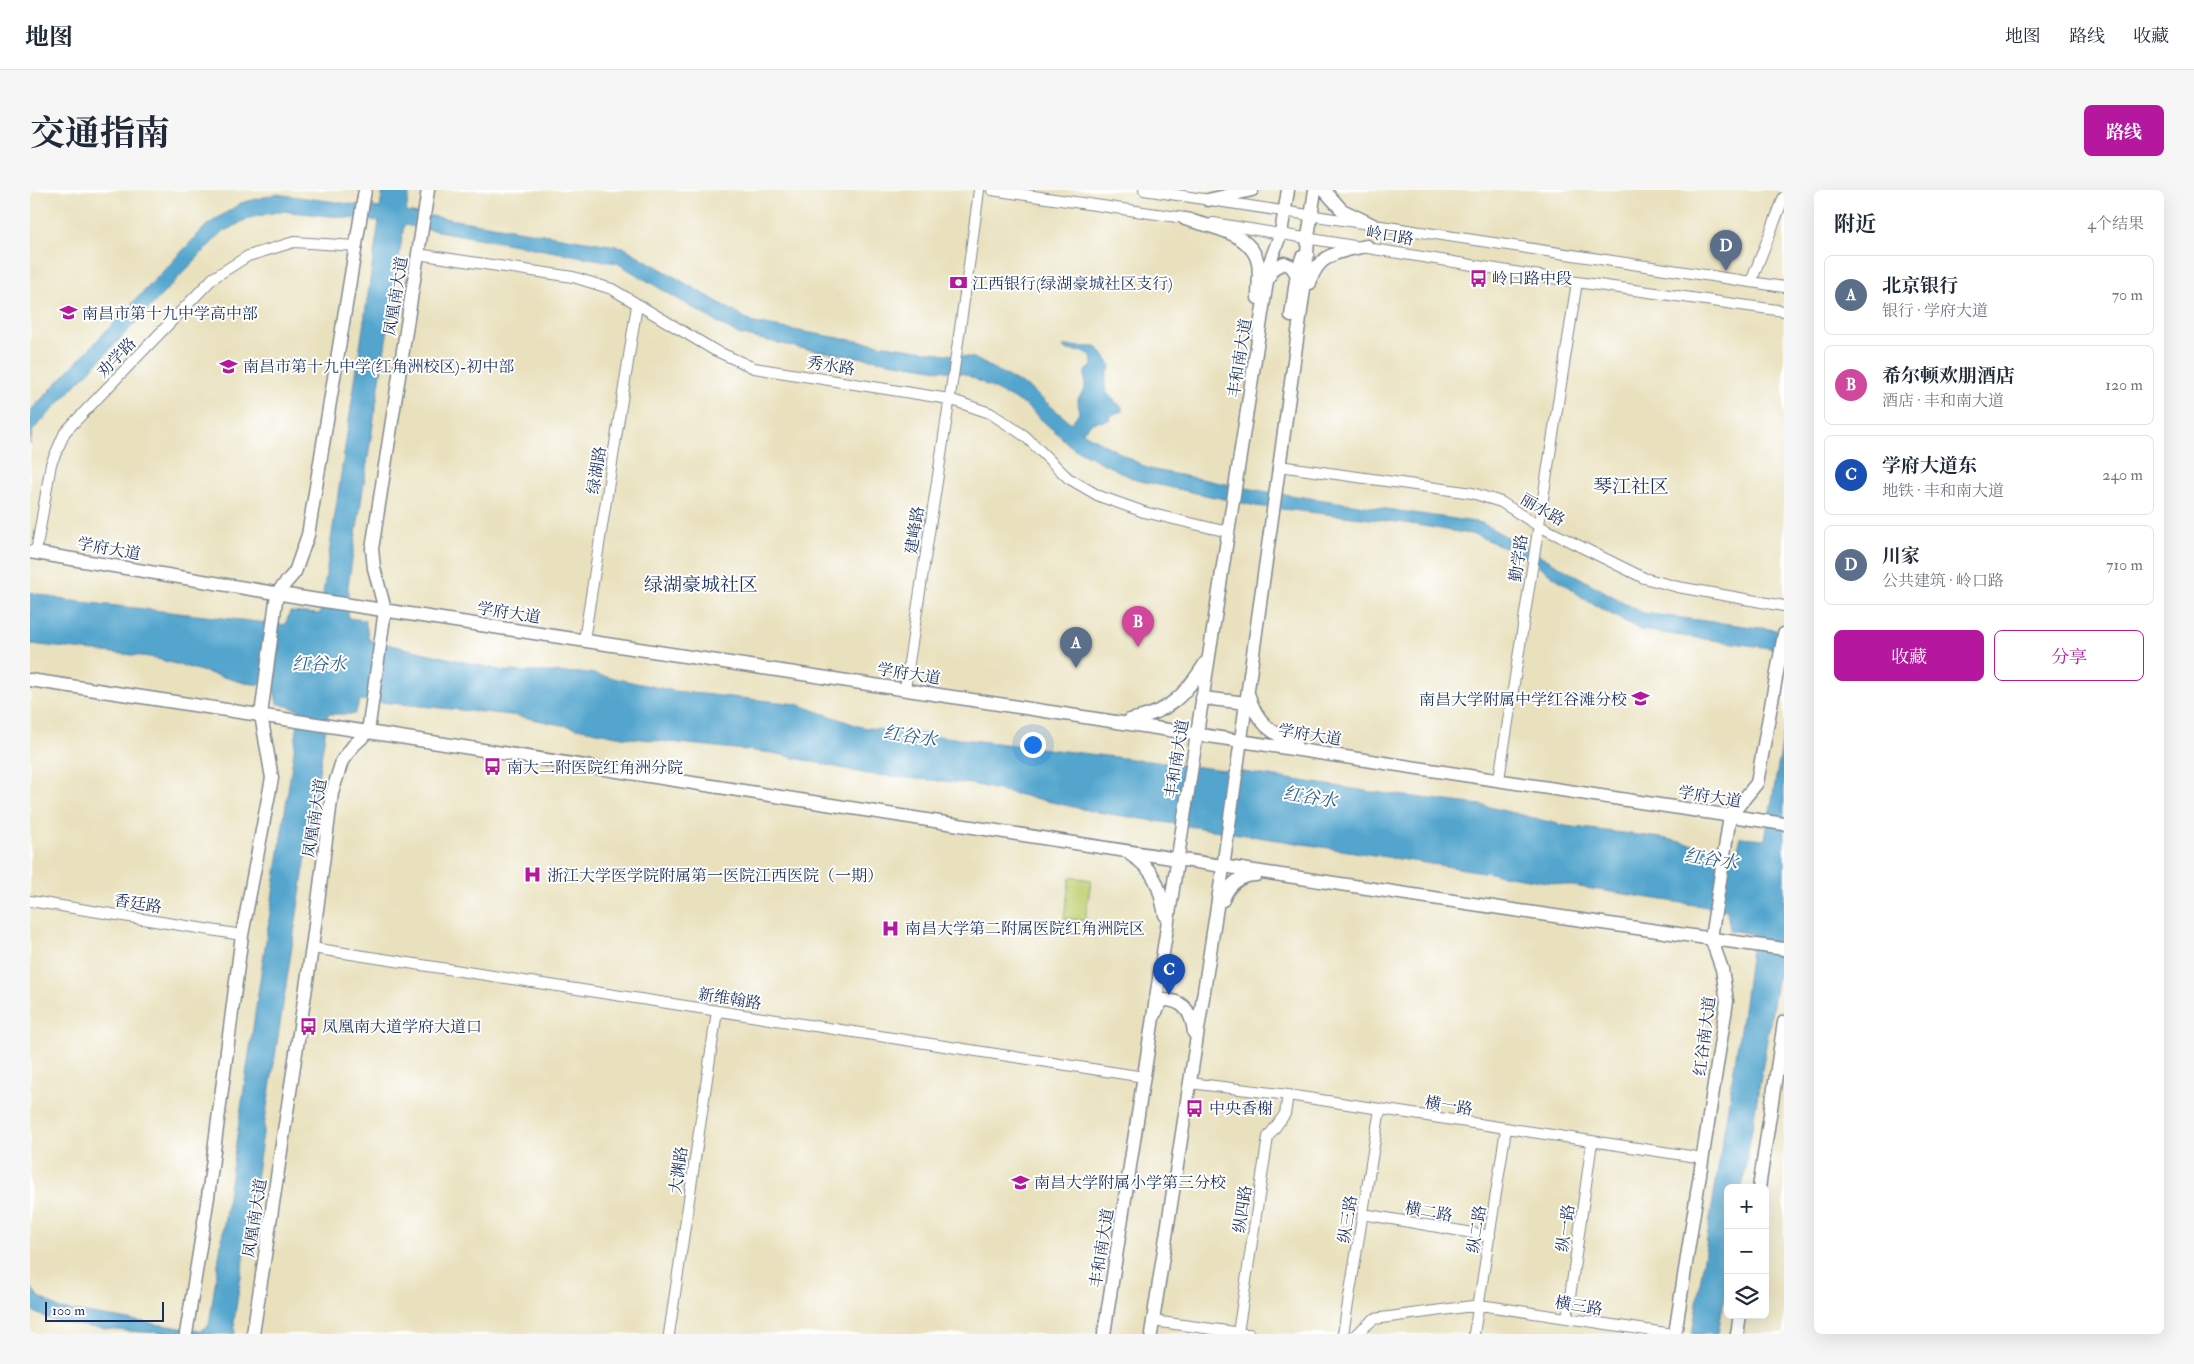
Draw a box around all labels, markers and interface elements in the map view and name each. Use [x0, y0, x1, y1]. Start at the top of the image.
text: 地图 [25, 22, 73, 53]
text: 地图 [2005, 25, 2041, 48]
text: 路线 [2069, 25, 2105, 48]
text: 收藏 [2133, 25, 2169, 48]
button: 路线 [2084, 105, 2164, 156]
text: 交通指南 [30, 112, 170, 156]
text: 附近 [1834, 211, 1876, 238]
text: 4个结果 [2087, 214, 2144, 234]
street label: 岭口路 [1365, 222, 1415, 250]
pin: D [1710, 230, 1742, 271]
street label: 凤凰南大道 [380, 255, 412, 337]
bus stop icon: 岭口路中段 [1468, 268, 1488, 288]
place label: 岭口路中段 [1492, 269, 1572, 289]
bank icon: 江西银行(绿湖豪城社区支行) [948, 273, 968, 293]
place label: 江西银行(绿湖豪城社区支行) [972, 274, 1173, 294]
text: 北京银行 [1882, 274, 1958, 298]
text: A [1846, 285, 1856, 305]
text: 70 m [2112, 285, 2143, 305]
text: 银行 · 学府大道 [1882, 301, 1988, 321]
school or university icon: 南昌市第十九中学高中部 [58, 303, 78, 323]
place label: 南昌市第十九中学高中部 [82, 304, 258, 324]
street label: 丰和南大道 [1224, 317, 1256, 399]
street label: 劝学路 [93, 333, 141, 382]
street label: 秀水路 [806, 352, 856, 380]
school or university icon: 南昌市第十九中学(红角洲校区)-初中部 [219, 356, 239, 376]
place label: 南昌市第十九中学(红角洲校区)-初中部 [243, 357, 514, 377]
text: 希尔顿欢朋酒店 [1882, 364, 2015, 388]
text: B [1846, 375, 1856, 395]
text: 120 m [2105, 375, 2143, 395]
text: 酒店 · 丰和南大道 [1882, 391, 2004, 411]
street label: 绿湖路 [583, 445, 611, 495]
text: 学府大道东 [1882, 454, 1977, 478]
text: C [1845, 465, 1857, 485]
text: 240 m [2102, 465, 2143, 485]
district label: 琴江社区 [1593, 475, 1669, 499]
text: 地铁 · 丰和南大道 [1882, 481, 2004, 501]
street label: 丽水路 [1517, 489, 1568, 531]
street label: 建峰路 [901, 505, 929, 555]
street label: 勤学路 [1506, 533, 1532, 583]
street label: 学府大道 [76, 534, 142, 564]
text: 川家 [1882, 544, 1920, 568]
text: D [1844, 555, 1858, 575]
text: 710 m [2106, 555, 2143, 575]
text: 公共建筑 · 岭口路 [1882, 571, 2004, 591]
district label: 绿湖豪城社区 [644, 573, 758, 597]
street label: 学府大道 [476, 598, 542, 628]
pin: B [1122, 606, 1154, 647]
pin: A [1060, 627, 1092, 668]
button: 收藏 [1834, 630, 1984, 681]
button: 分享 [1994, 630, 2144, 681]
water label: 红谷水 [292, 653, 348, 676]
street label: 学府大道 [876, 659, 942, 689]
school or university icon: 南昌大学附属中学红谷滩分校 [1631, 689, 1651, 709]
place label: 南昌大学附属中学红谷滩分校 [1419, 690, 1627, 710]
street label: 丰和南大道 [1161, 718, 1193, 800]
street label: 学府大道 [1277, 720, 1343, 750]
water label: 红谷水 [881, 721, 940, 752]
your location [1020, 732, 1046, 758]
bus stop icon: 南大二附医院红角洲分院 [483, 757, 503, 777]
place label: 南大二附医院红角洲分院 [507, 758, 683, 778]
street label: 凤凰南大道 [299, 777, 331, 859]
water label: 红谷水 [1281, 782, 1340, 813]
street label: 学府大道 [1677, 782, 1743, 812]
water label: 红谷水 [1682, 844, 1741, 875]
hospital icon: 浙江大学医学院附属第一医院江西医院（一期） [523, 865, 543, 885]
place label: 浙江大学医学院附属第一医院江西医院（一期） [547, 866, 883, 886]
street label: 香廷路 [113, 890, 163, 918]
hospital icon: 南昌大学第二附属医院红角洲院区 [881, 918, 901, 938]
place label: 南昌大学第二附属医院红角洲院区 [905, 919, 1145, 939]
pin: C [1153, 954, 1185, 995]
street label: 新维翰路 [697, 984, 763, 1014]
street label: 红谷南大道 [1690, 995, 1720, 1077]
bus stop icon: 凤凰南大道学府大道口 [298, 1016, 318, 1036]
place label: 凤凰南大道学府大道口 [322, 1017, 482, 1037]
street label: 横一路 [1424, 1092, 1474, 1120]
bus stop icon: 中央香榭 [1185, 1098, 1205, 1118]
place label: 中央香榭 [1209, 1099, 1273, 1119]
street label: 大渊路 [666, 1145, 692, 1195]
school or university icon: 南昌大学附属小学第三分校 [1010, 1172, 1030, 1192]
place label: 南昌大学附属小学第三分校 [1034, 1173, 1226, 1193]
street label: 凤凰南大道 [239, 1177, 271, 1259]
street label: 纵四路 [1230, 1184, 1256, 1234]
map controls [1724, 1184, 1769, 1319]
button: + [1724, 1184, 1769, 1229]
street label: 纵三路 [1334, 1194, 1362, 1244]
street label: 横二路 [1403, 1198, 1454, 1226]
street label: 纵一路 [1553, 1203, 1579, 1253]
street label: 纵二路 [1463, 1204, 1491, 1254]
street label: 丰和南大道 [1086, 1207, 1118, 1289]
button: − [1724, 1229, 1769, 1274]
button: layers [1724, 1274, 1769, 1319]
street label: 横三路 [1554, 1292, 1604, 1320]
scale bar [45, 1299, 164, 1322]
text: 100 m [52, 1302, 85, 1319]

